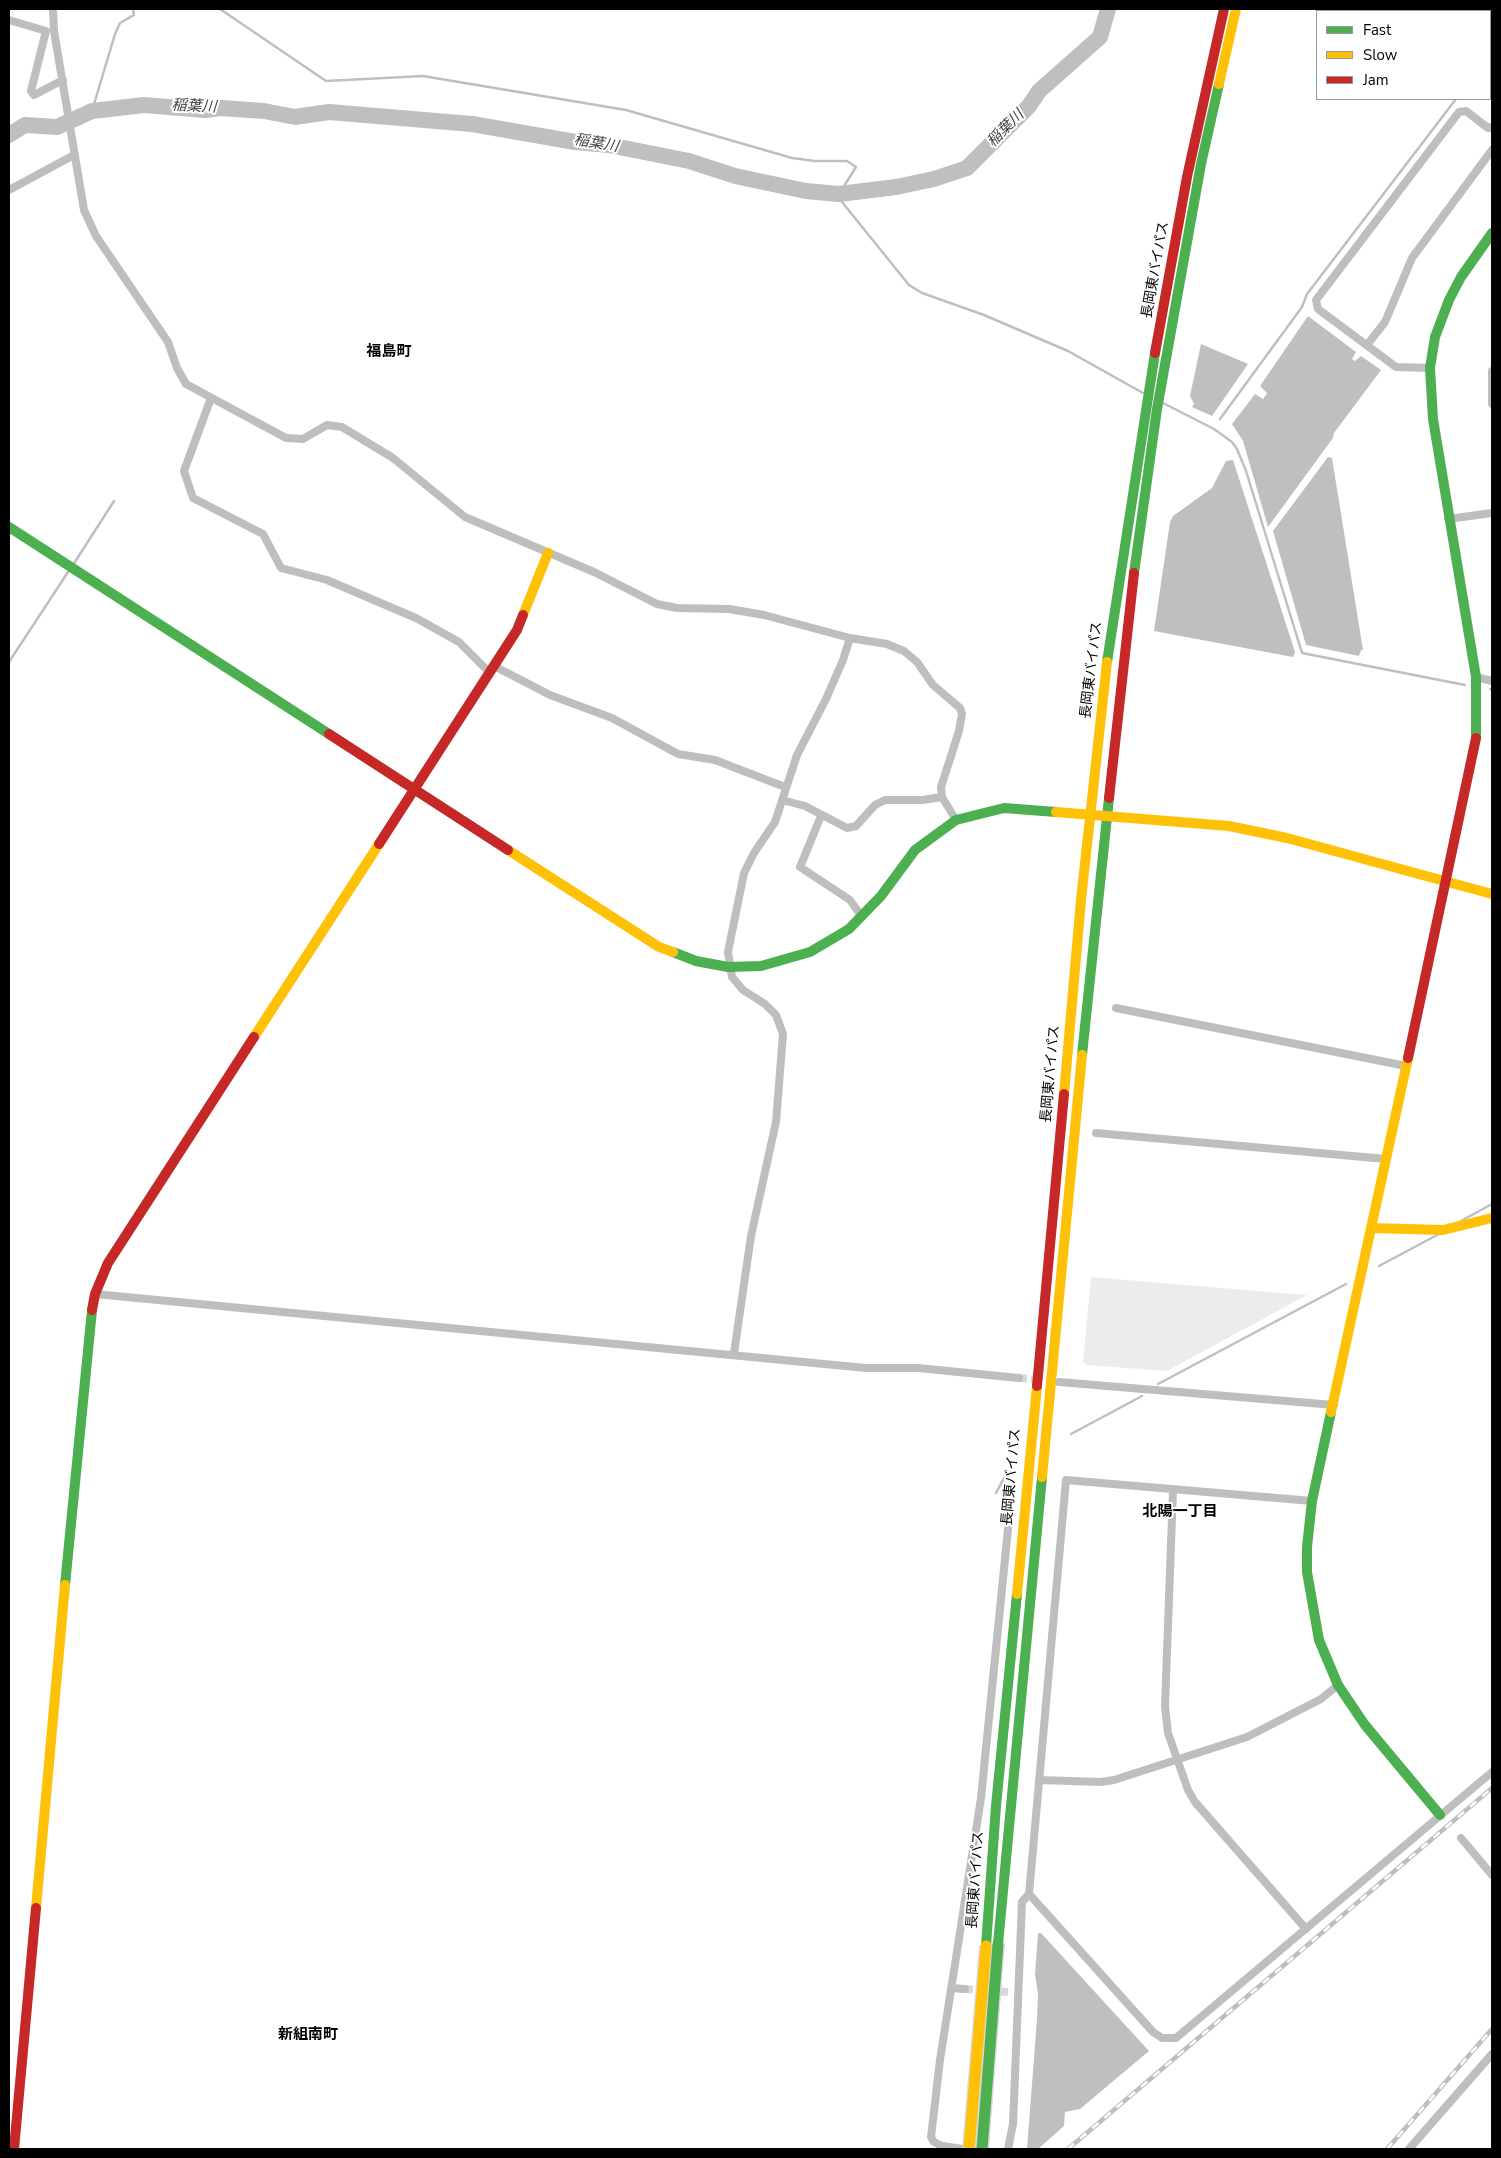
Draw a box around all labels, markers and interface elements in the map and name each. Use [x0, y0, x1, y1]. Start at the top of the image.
legend [1316, 10, 1491, 100]
text: Fast [1363, 20, 1391, 40]
text: Slow [1363, 45, 1397, 65]
text: Jam [1363, 70, 1389, 90]
water label: 稲葉川 [171, 97, 217, 117]
water label: 稲葉川 [984, 107, 1028, 151]
water label: 稲葉川 [572, 131, 620, 157]
street label: 長岡東バイパス [1139, 220, 1173, 320]
district label: 福島町 [367, 343, 411, 361]
street label: 長岡東バイパス [1078, 620, 1106, 720]
street label: 長岡東バイパス [1038, 1024, 1064, 1124]
street label: 長岡東バイパス [999, 1427, 1025, 1527]
district label: 北陽一丁目 [1143, 1503, 1217, 1521]
street label: 長岡東バイパス [964, 1831, 988, 1929]
district label: 新組南町 [278, 2026, 338, 2044]

